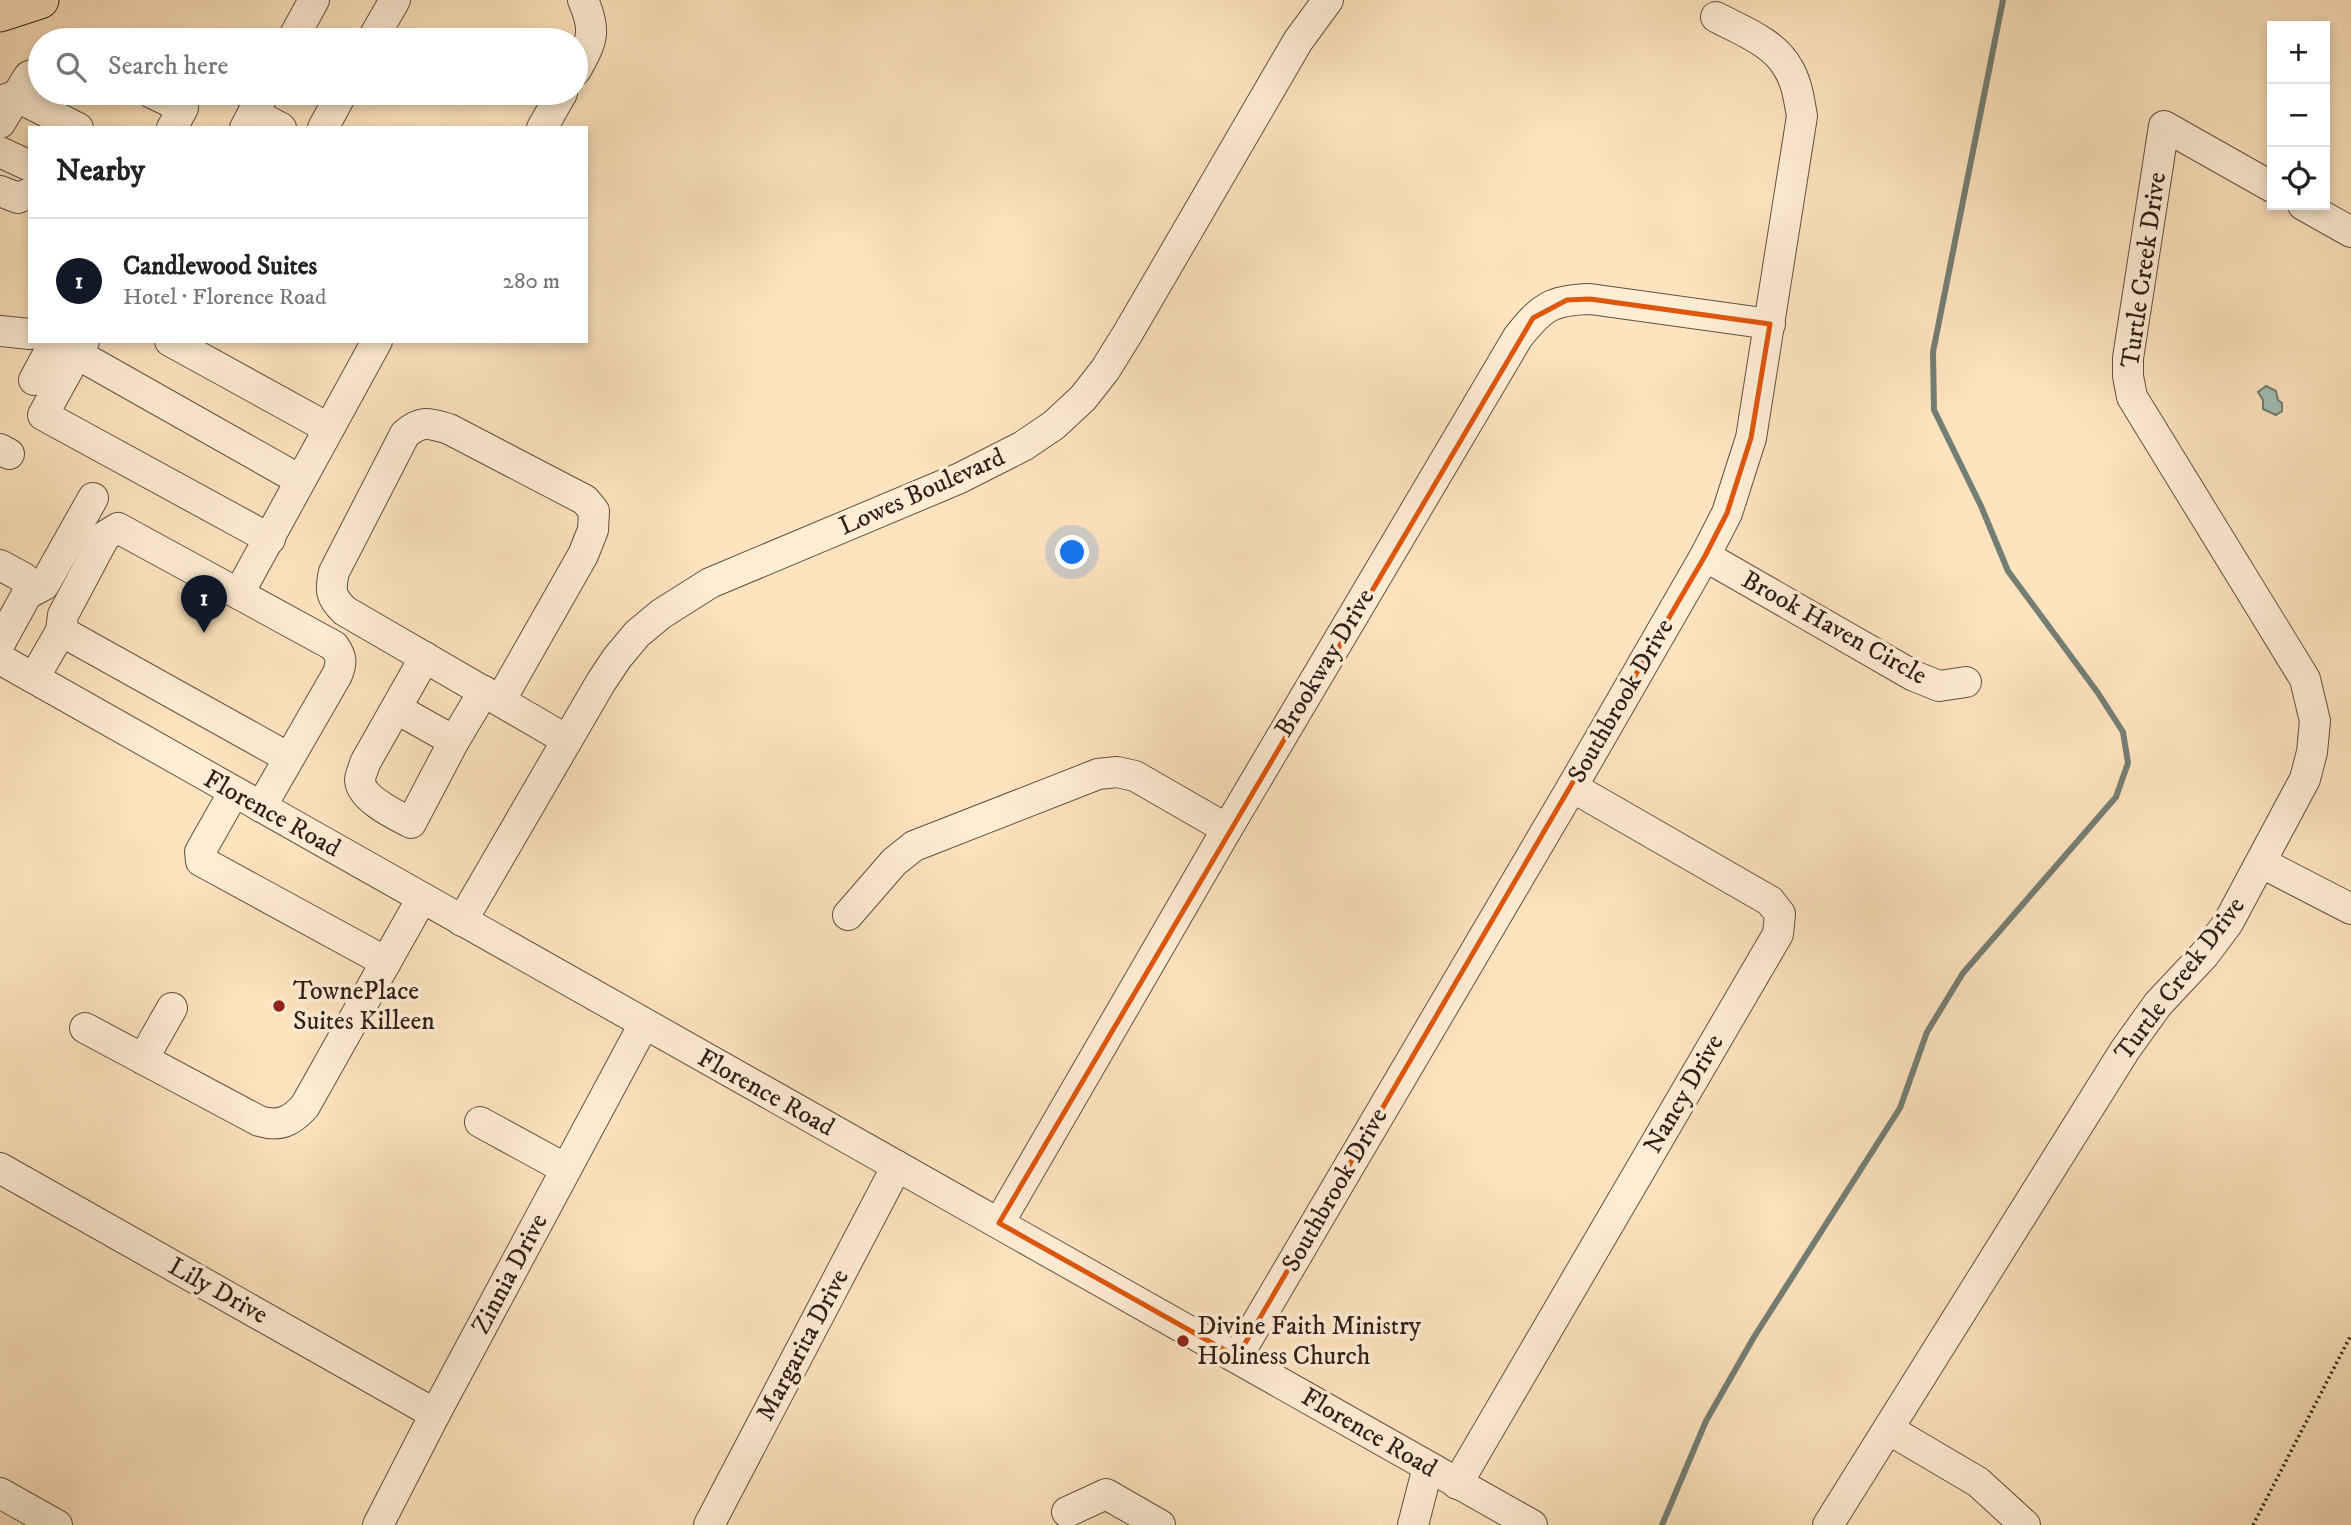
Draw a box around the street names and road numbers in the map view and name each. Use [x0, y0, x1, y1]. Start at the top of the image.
street label: Turtle Creek Drive [2114, 170, 2174, 370]
street label: Lowes Boulevard [834, 441, 1010, 543]
street label: Brook Haven Circle [1736, 563, 1932, 693]
street label: Brookway Drive [1268, 583, 1382, 743]
street label: Southbrook Drive [1561, 613, 1681, 789]
street label: Florence Road [198, 763, 346, 865]
street label: Turtle Creek Drive [2108, 890, 2252, 1068]
street label: Nancy Drive [1637, 1028, 1731, 1160]
street label: Florence Road [692, 1042, 840, 1144]
street label: Southbrook Drive [1275, 1102, 1395, 1278]
street label: Zinnia Drive [464, 1208, 556, 1340]
street label: Lily Drive [162, 1250, 274, 1332]
street label: Margarita Drive [749, 1263, 857, 1427]
street label: Florence Road [1295, 1381, 1443, 1485]

